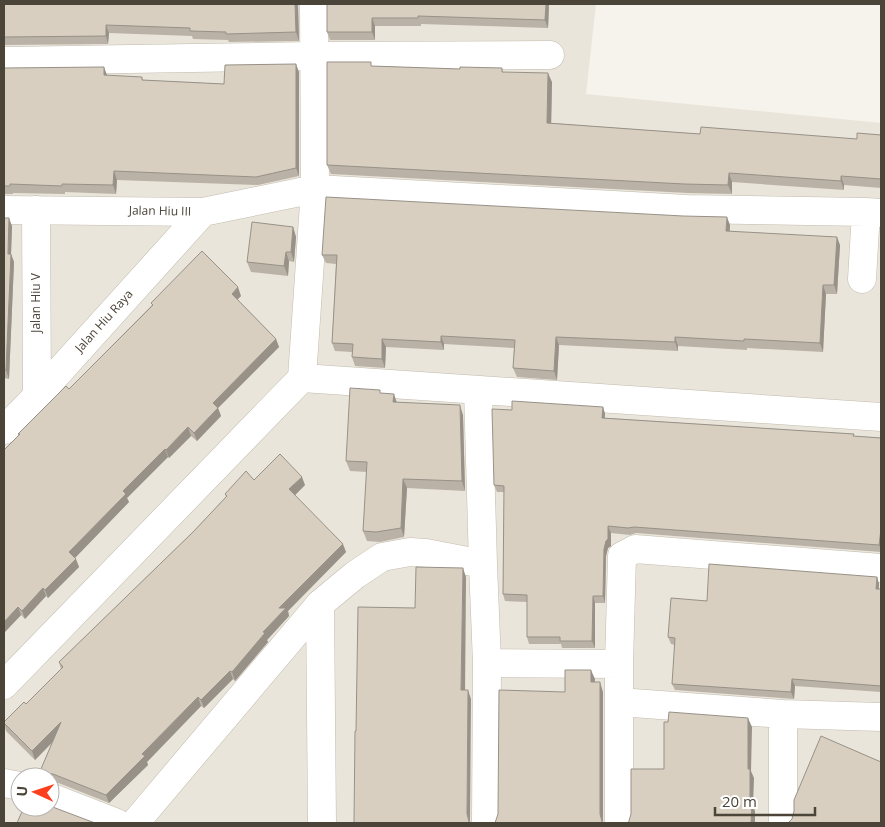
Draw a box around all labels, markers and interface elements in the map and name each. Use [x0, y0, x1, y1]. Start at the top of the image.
street label: Jalan Hiu III [128, 201, 191, 220]
street label: Jalan Hiu V [27, 272, 44, 334]
street label: Jalan Hiu Raya [70, 286, 136, 357]
north arrow [10, 767, 60, 817]
scale bar [715, 784, 815, 816]
text: U [12, 786, 31, 797]
text: 20 m [722, 791, 757, 811]

